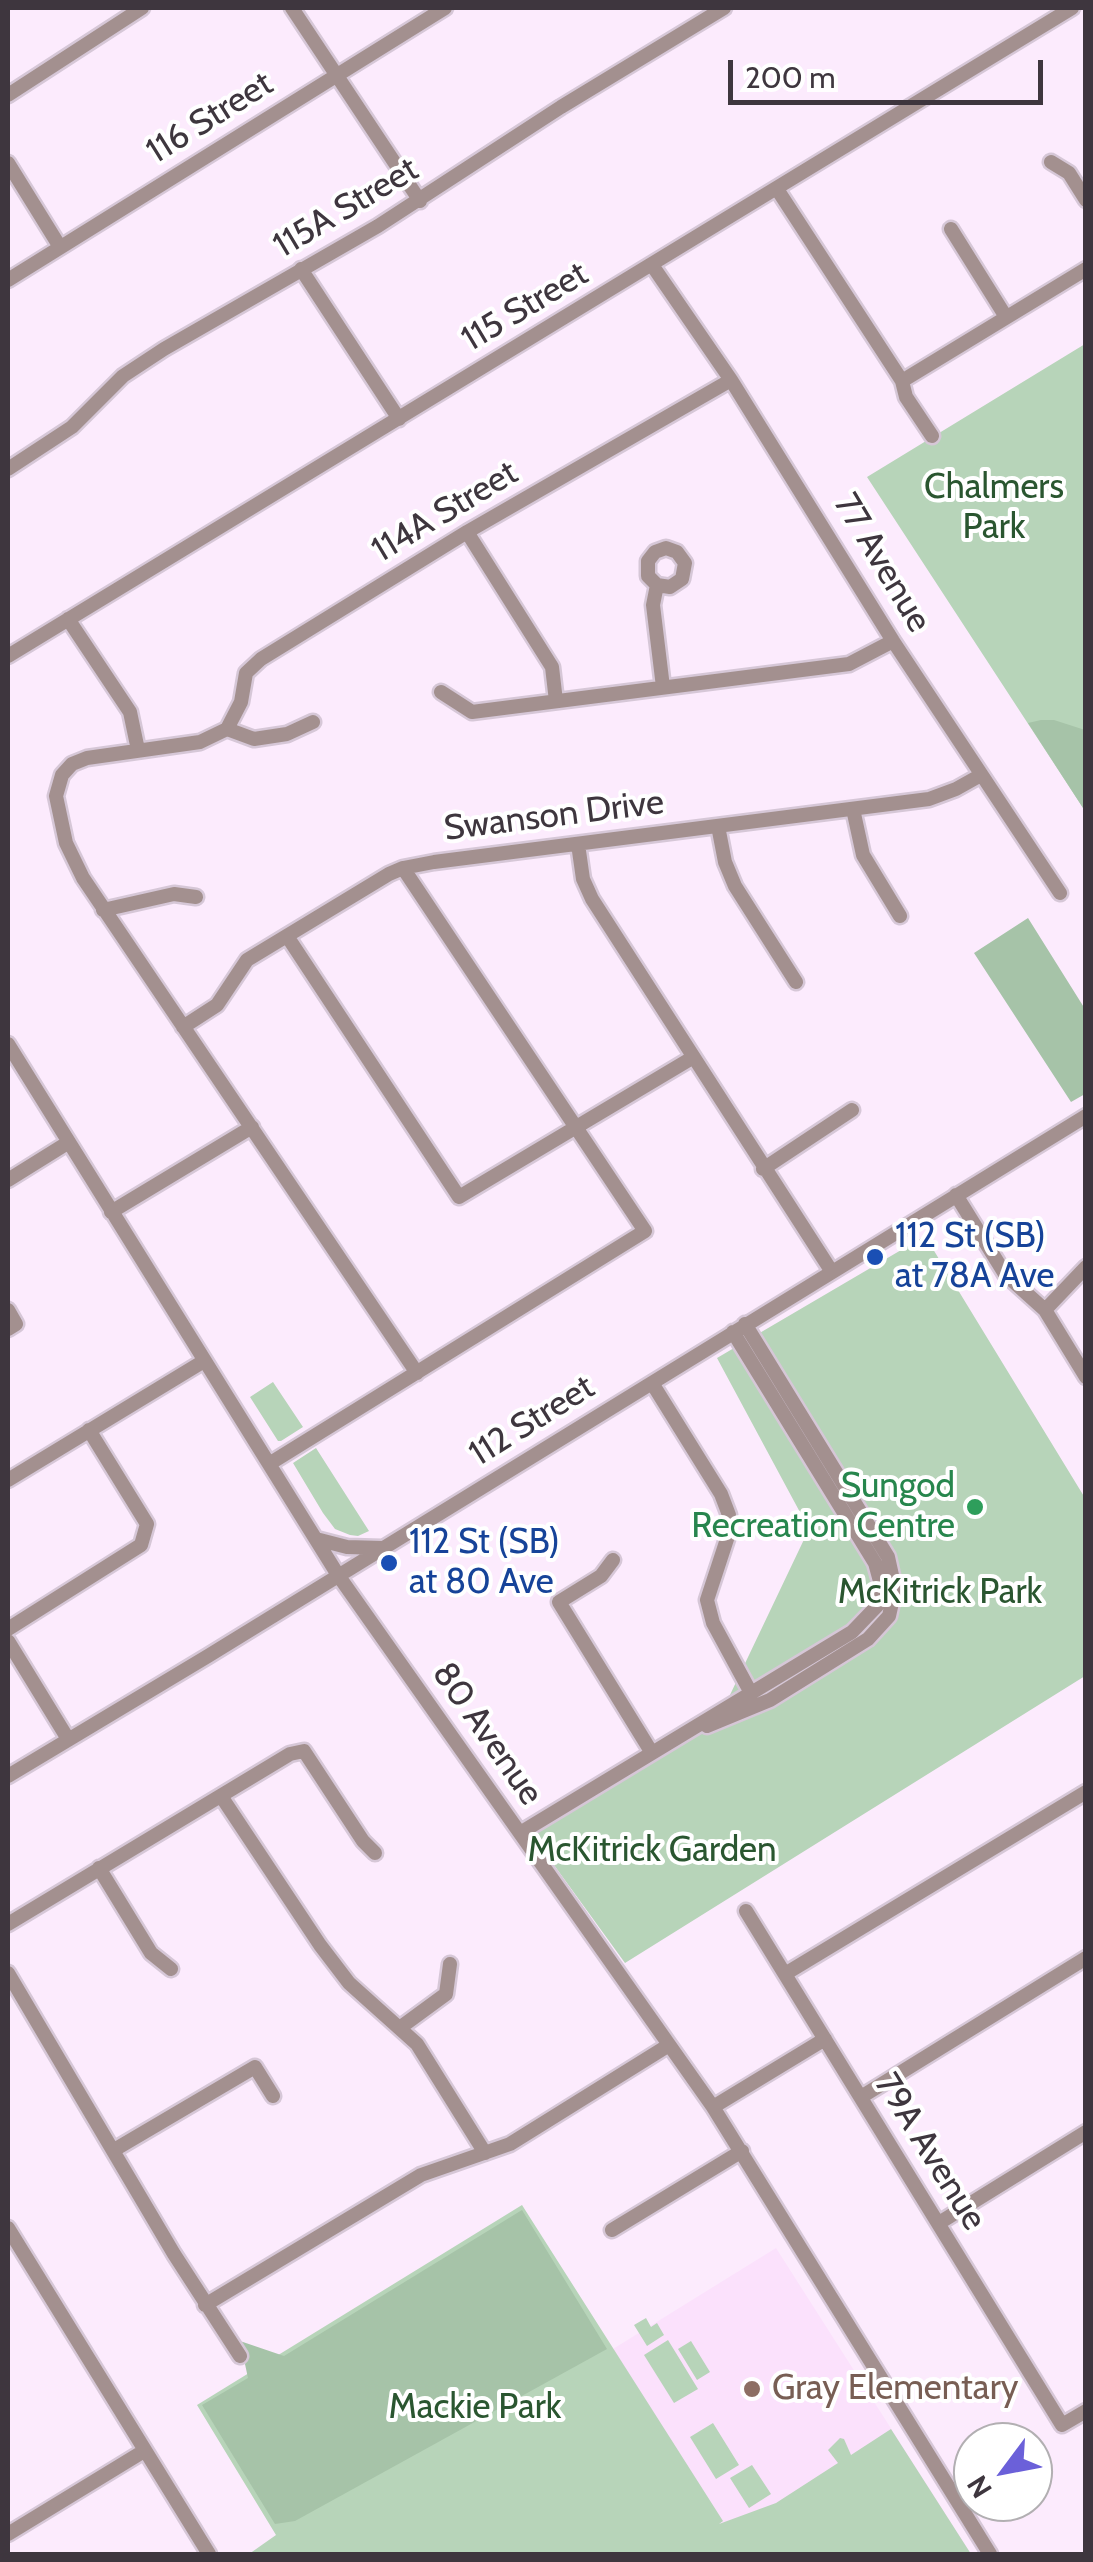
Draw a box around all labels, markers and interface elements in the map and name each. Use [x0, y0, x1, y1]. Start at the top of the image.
scale bar [733, 40, 1048, 102]
text: 200 m [745, 59, 836, 96]
street label: 116 Street [139, 63, 281, 173]
street label: 115A Street [266, 149, 426, 267]
street label: 115 Street [454, 253, 596, 361]
street label: 114A Street [365, 452, 525, 572]
park label: Chalmers Park [924, 467, 1064, 549]
street label: 77 Avenue [824, 486, 940, 640]
street label: Swanson Drive [442, 782, 666, 850]
place label: 112 St (SB) at 78A Ave [895, 1216, 1055, 1298]
marker: 112 St (SB) at 78A Ave [864, 1246, 886, 1268]
street label: 112 Street [462, 1366, 602, 1476]
place label: Sungod Recreation Centre [691, 1466, 955, 1548]
marker: Sungod Recreation Centre [964, 1496, 986, 1518]
place label: 112 St (SB) at 80 Ave [409, 1522, 560, 1604]
marker: 112 St (SB) at 80 Ave [378, 1552, 400, 1574]
park label: McKitrick Park [838, 1572, 1042, 1614]
street label: 80 Avenue [423, 1655, 551, 1813]
park label: McKitrick Garden [527, 1830, 777, 1872]
street label: 79A Avenue [865, 2066, 995, 2238]
place label: Gray Elementary [772, 2368, 1018, 2410]
marker: Gray Elementary [741, 2378, 763, 2400]
park label: Mackie Park [389, 2387, 561, 2429]
north arrow [953, 2422, 1053, 2522]
text: N [960, 2469, 999, 2504]

